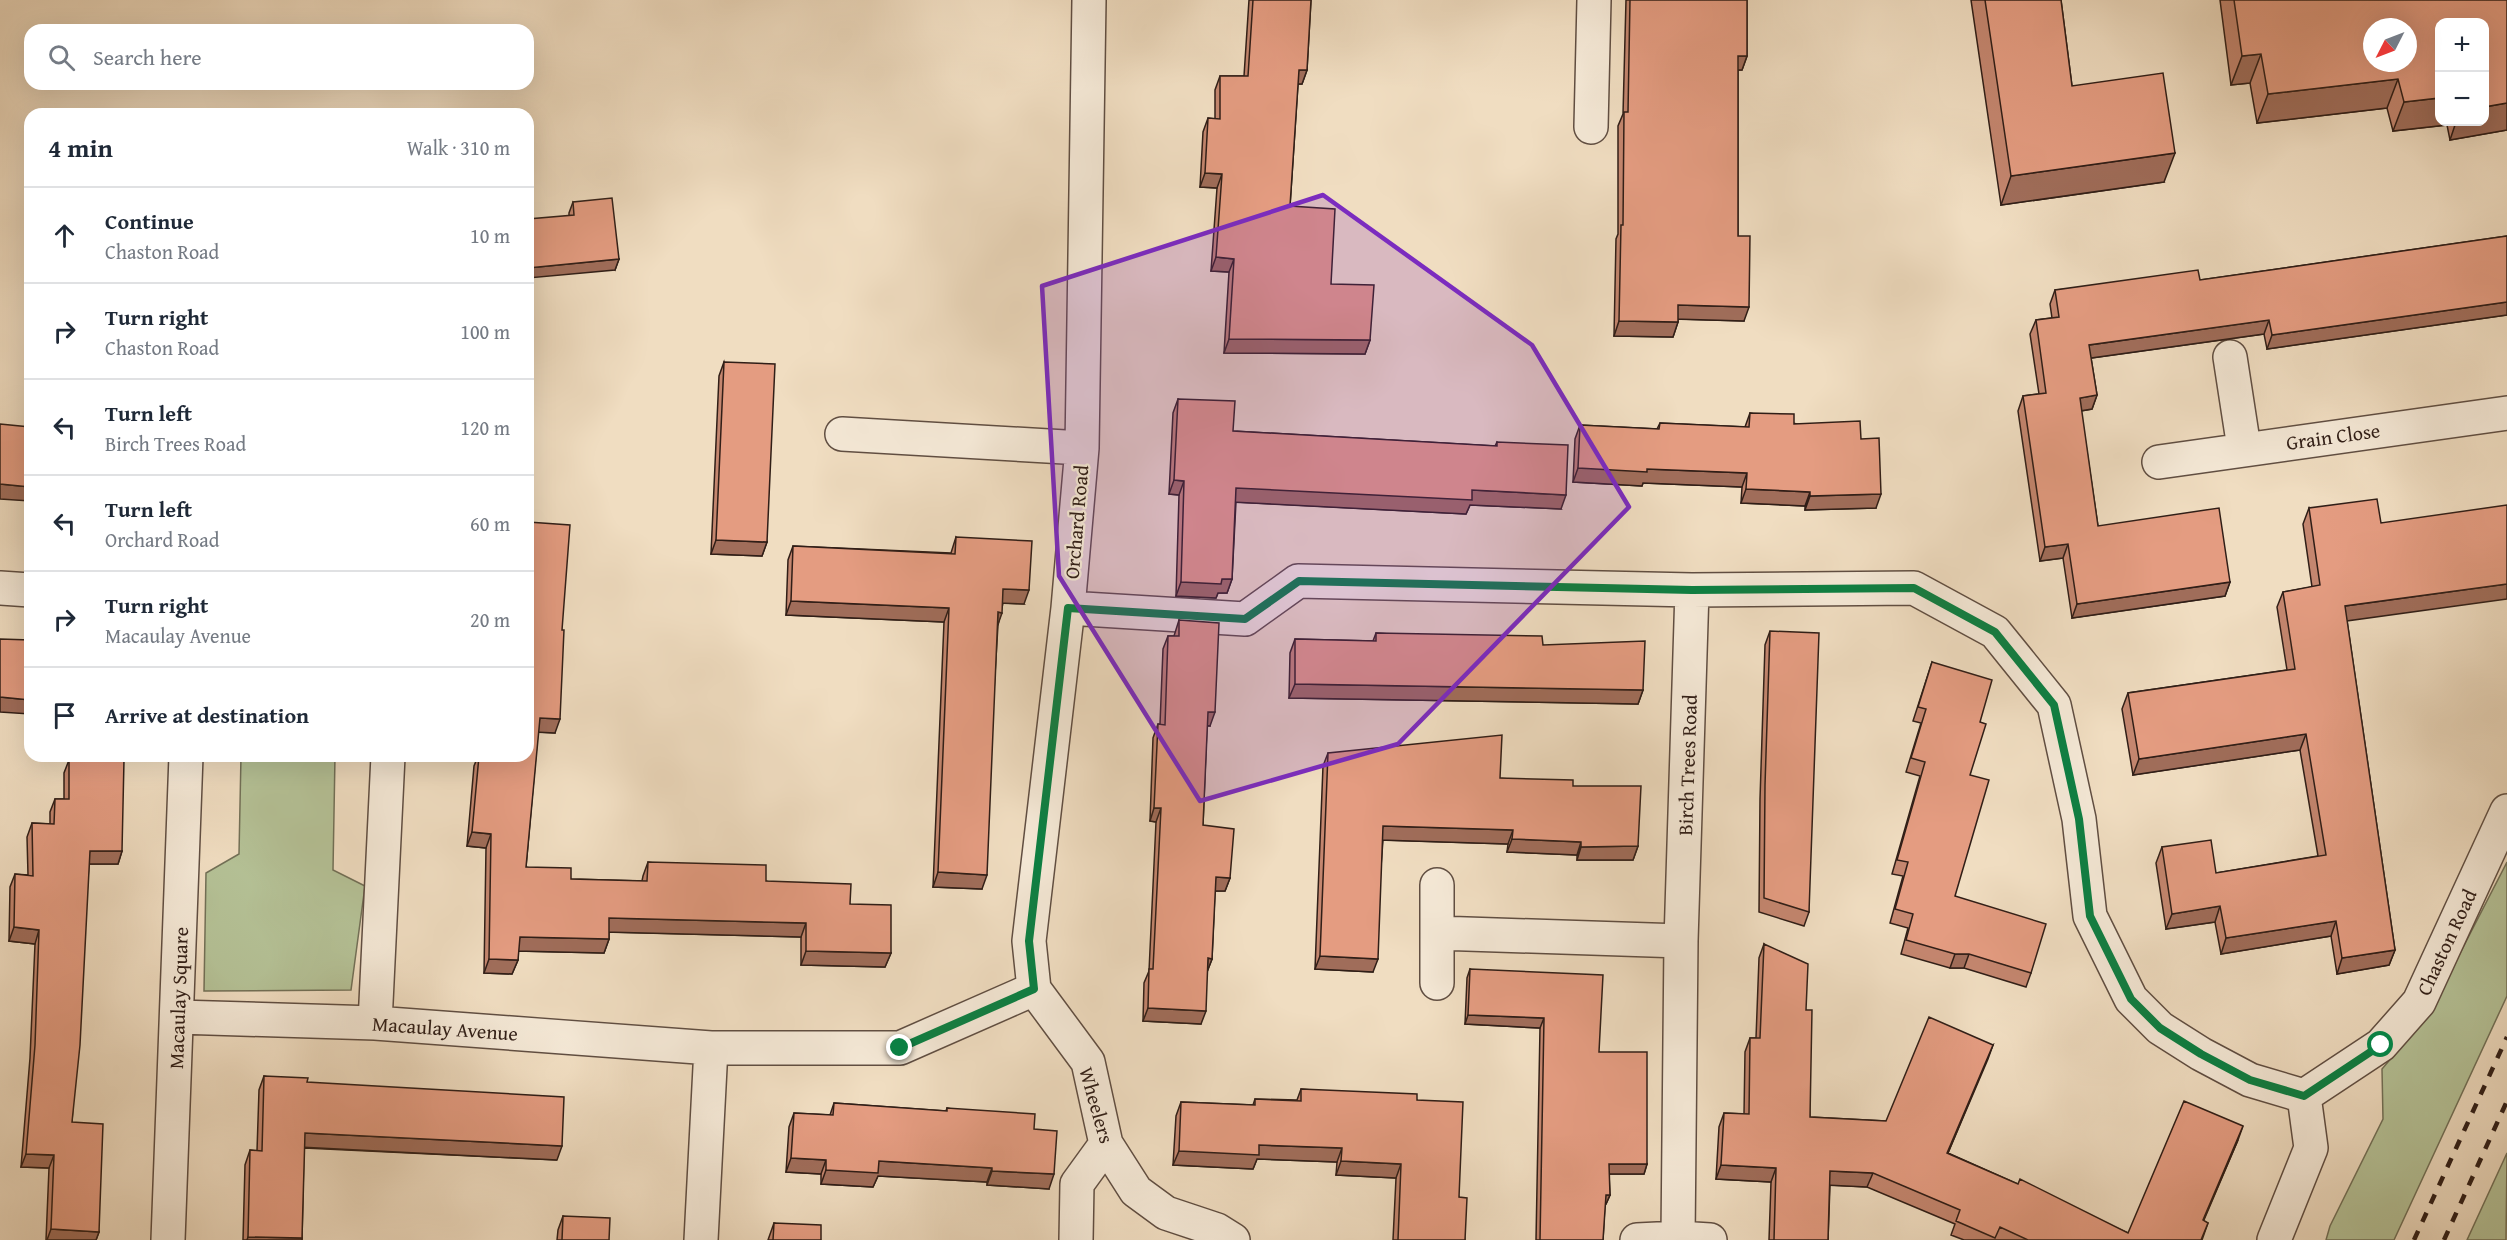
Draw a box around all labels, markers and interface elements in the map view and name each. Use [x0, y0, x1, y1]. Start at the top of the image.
north arrow [2363, 18, 2417, 72]
map controls [2435, 18, 2489, 126]
button: + [2435, 18, 2489, 72]
search box [24, 24, 534, 90]
icon: search [45, 41, 78, 74]
text: Search here [93, 41, 202, 73]
button: − [2435, 72, 2489, 126]
text: 4 min [48, 128, 113, 167]
text: Walk · 310 m [407, 133, 510, 162]
text: Continue [105, 205, 194, 237]
icon: ahead [48, 219, 81, 252]
text: 10 m [470, 221, 510, 250]
text: Chaston Road [105, 237, 219, 266]
text: Turn right [105, 301, 208, 333]
icon: right [48, 315, 81, 348]
text: 100 m [460, 317, 510, 346]
text: Chaston Road [105, 333, 219, 362]
text: Turn left [105, 397, 192, 429]
icon: left [48, 411, 81, 444]
text: 120 m [460, 413, 510, 442]
street label: Grain Close [2284, 415, 2382, 457]
text: Birch Trees Road [105, 429, 246, 458]
street label: Orchard Road [1057, 463, 1095, 580]
text: Turn left [105, 493, 192, 525]
icon: left [48, 507, 81, 540]
text: 60 m [470, 509, 510, 538]
text: Orchard Road [105, 525, 219, 554]
text: Turn right [105, 589, 208, 621]
icon: right [48, 603, 81, 636]
text: 20 m [470, 605, 510, 634]
text: Macaulay Avenue [105, 621, 251, 650]
street label: Birch Trees Road [1670, 694, 1704, 836]
icon: arrive [48, 699, 81, 732]
text: Arrive at destination [105, 699, 309, 731]
street label: Chaston Road [2409, 884, 2483, 1000]
street label: Macaulay Square [161, 926, 195, 1070]
street label: Macaulay Avenue [371, 1008, 519, 1048]
route start [2367, 1031, 2393, 1057]
route end [886, 1034, 912, 1060]
street label: Wheelers [1072, 1063, 1122, 1147]

